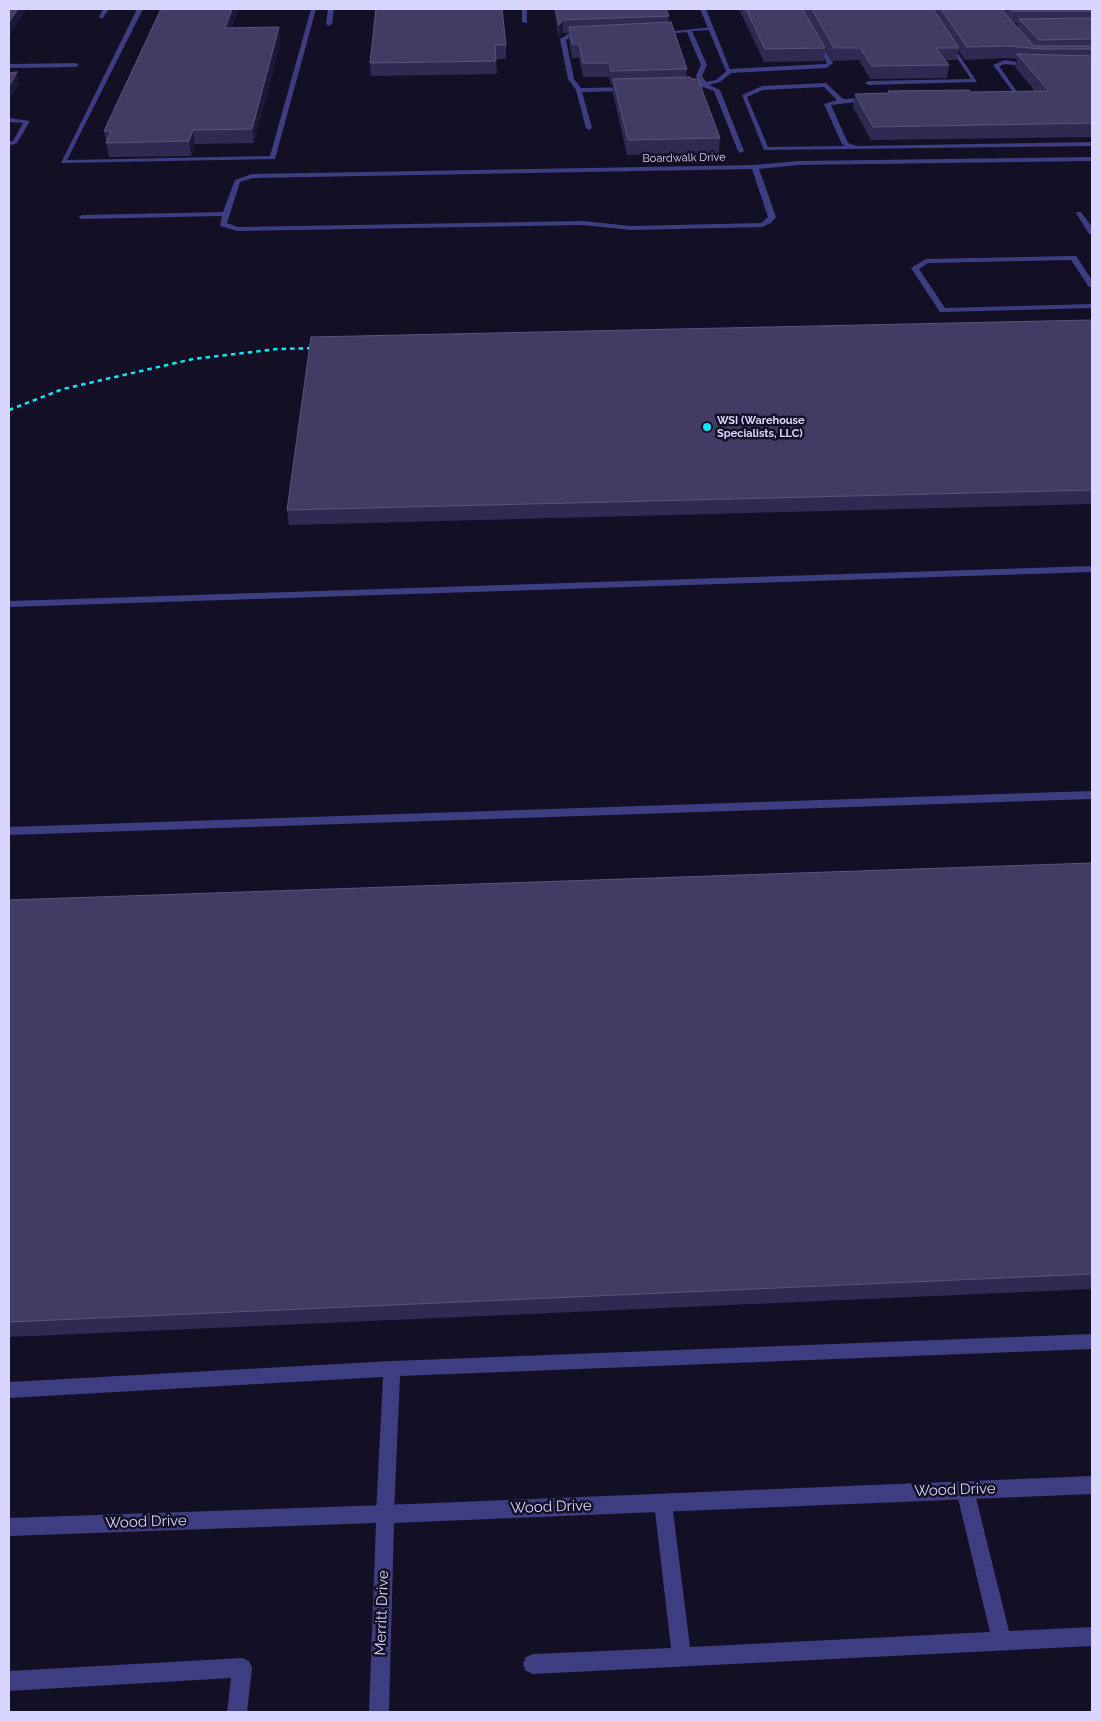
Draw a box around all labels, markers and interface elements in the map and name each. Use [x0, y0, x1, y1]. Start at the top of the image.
street label: Boardwalk Drive [642, 151, 726, 165]
place label: WSI (Warehouse Specialists, LLC) [717, 414, 805, 440]
marker: WSI (Warehouse Specialists, LLC) [701, 421, 713, 433]
street label: Wood Drive [914, 1480, 996, 1500]
street label: Wood Drive [510, 1497, 592, 1517]
street label: Wood Drive [105, 1512, 187, 1532]
street label: Merritt Drive [372, 1570, 392, 1656]

